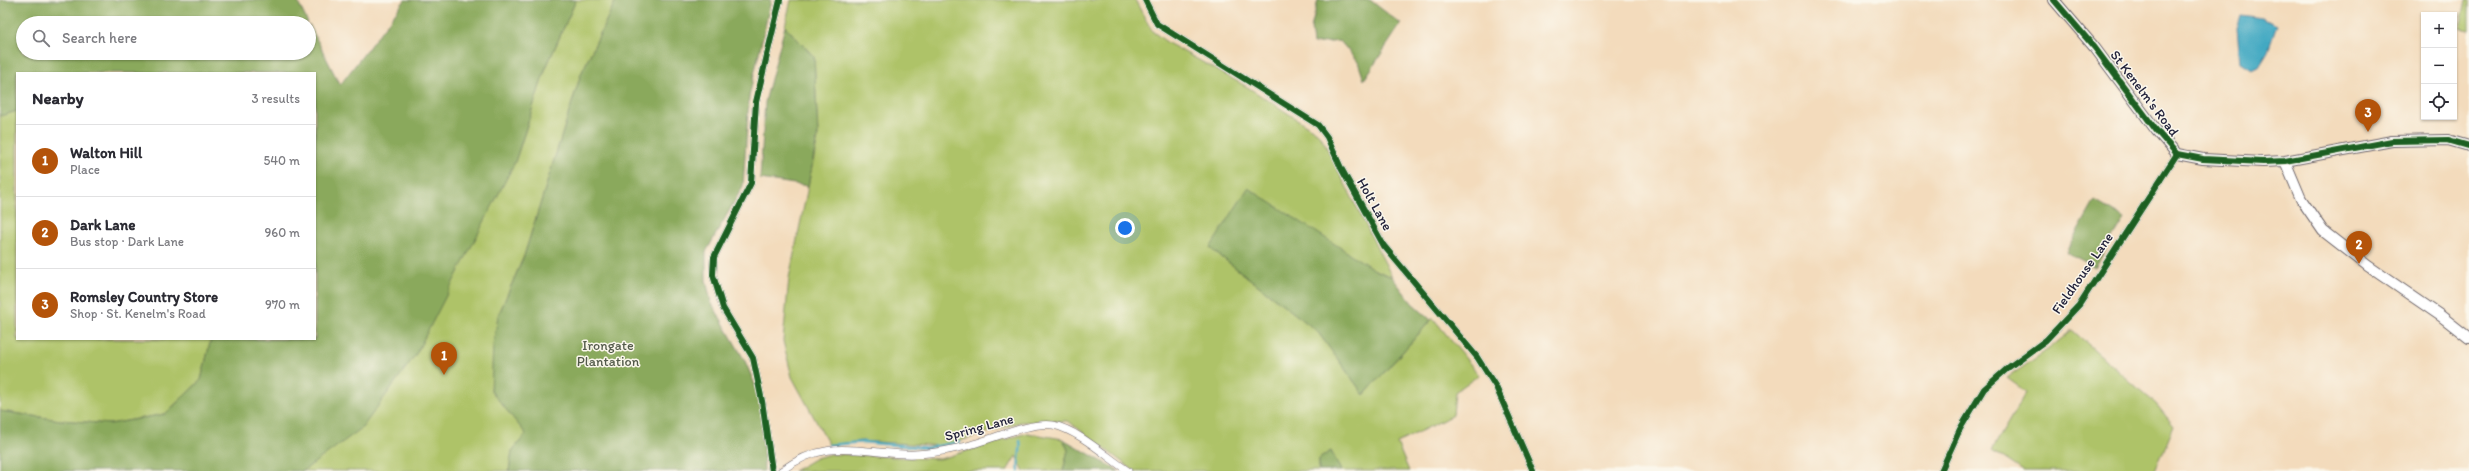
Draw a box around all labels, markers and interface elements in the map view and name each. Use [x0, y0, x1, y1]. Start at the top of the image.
map controls [2421, 12, 2457, 120]
button: + [2421, 12, 2457, 48]
search box [16, 16, 316, 60]
icon: search [30, 27, 52, 49]
text: Search here [62, 29, 137, 47]
street label: St Kenelm's Road [2107, 47, 2183, 140]
button: − [2421, 48, 2457, 84]
button: locate [2421, 84, 2457, 120]
text: Nearby [32, 88, 84, 108]
text: 3 results [251, 91, 300, 106]
pin: 3 [2355, 99, 2381, 132]
text: Walton Hill [70, 144, 142, 162]
text: 1 [42, 153, 48, 168]
text: 540 m [263, 153, 300, 168]
text: Place [70, 162, 100, 177]
street label: Holt Lane [1353, 175, 1396, 234]
text: Dark Lane [70, 216, 135, 234]
your location [1115, 218, 1135, 238]
text: 2 [42, 225, 48, 240]
text: 960 m [264, 225, 300, 240]
street label: Fieldhouse Lane [2048, 229, 2117, 317]
pin: 2 [2346, 231, 2372, 264]
text: Bus stop · Dark Lane [70, 234, 184, 249]
text: Romsley Country Store [70, 288, 218, 306]
text: 3 [41, 297, 49, 312]
text: 970 m [265, 297, 300, 312]
text: Shop · St. Kenelm's Road [70, 306, 206, 321]
park label: Irongate Plantation [577, 337, 640, 370]
pin: 1 [431, 342, 457, 375]
street label: Spring Lane [943, 410, 1016, 445]

